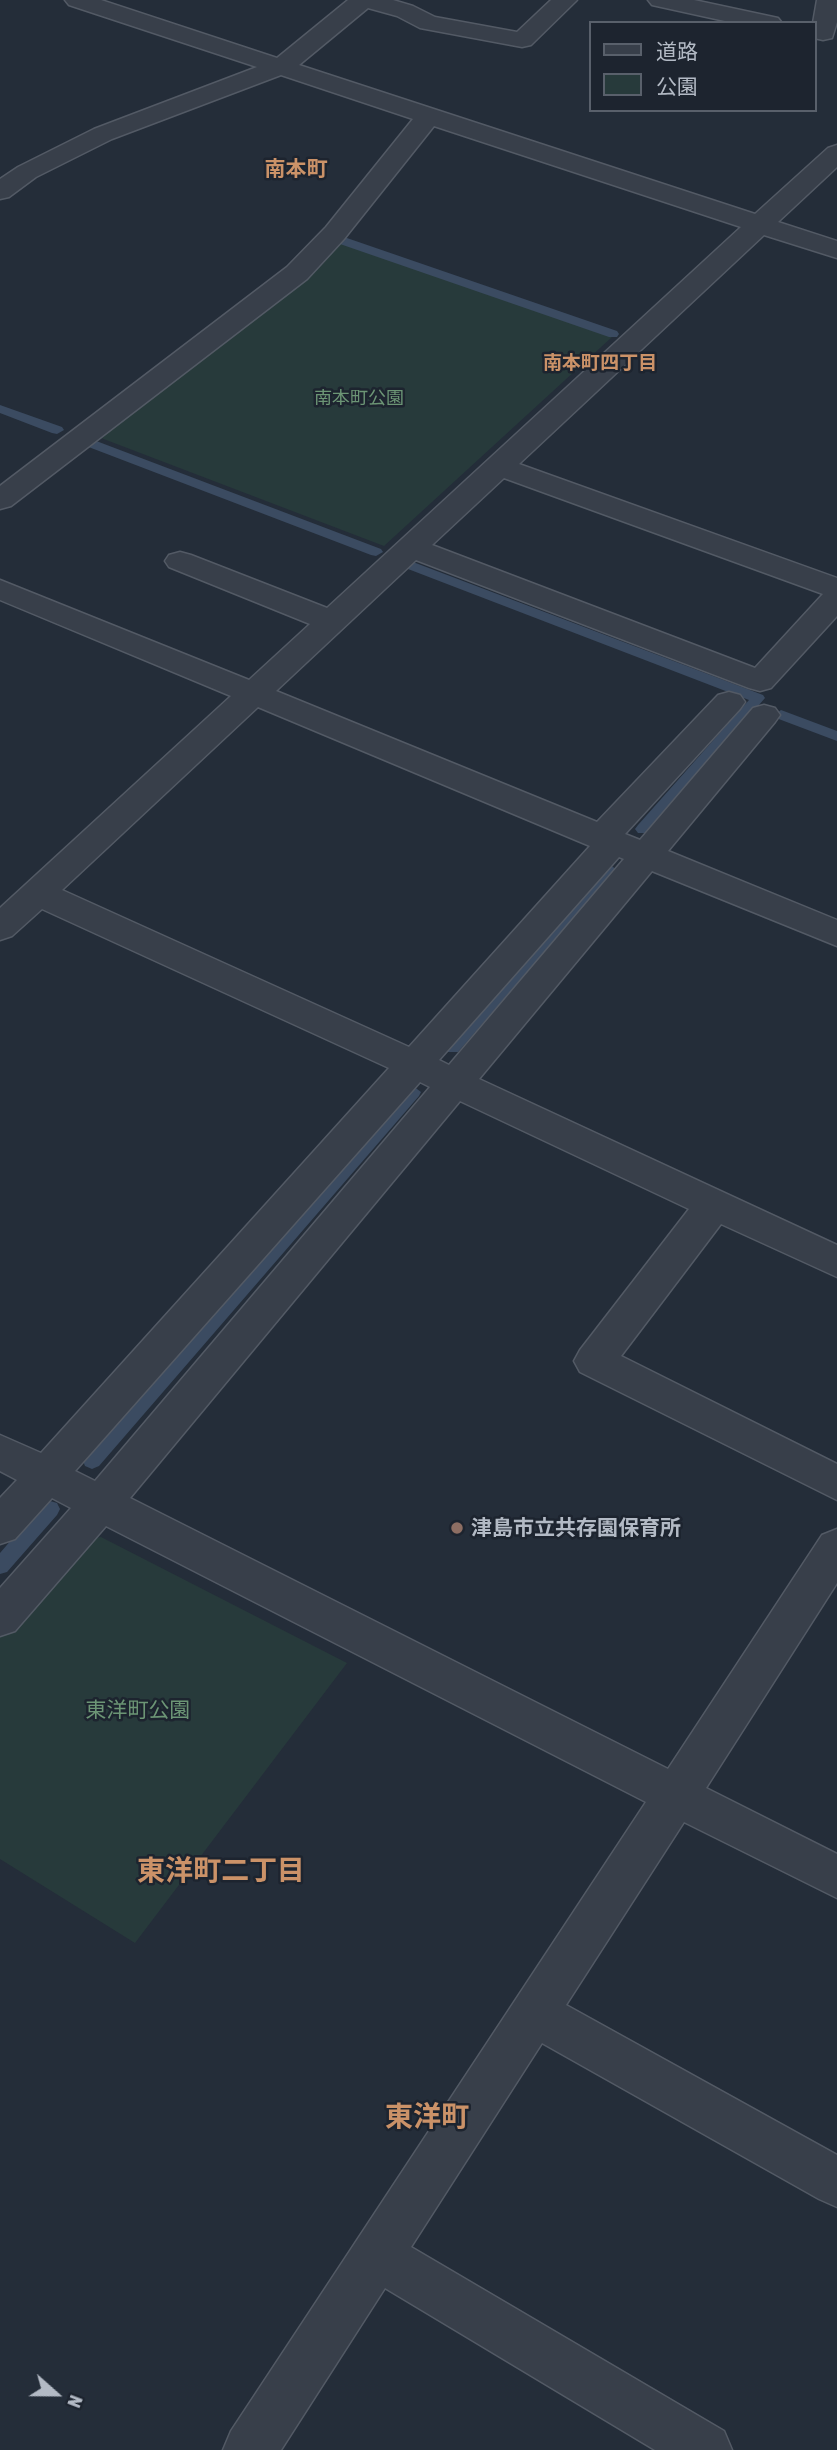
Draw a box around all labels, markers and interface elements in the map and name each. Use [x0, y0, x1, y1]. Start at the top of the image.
legend [588, 21, 816, 112]
text: 道路 [656, 39, 698, 63]
text: 公園 [656, 74, 698, 98]
district label: 南本町 [265, 156, 327, 182]
district label: 南本町四丁目 [543, 352, 657, 374]
park label: 南本町公園 [314, 387, 404, 409]
place label: 津島市立共存園保育所 [471, 1515, 681, 1541]
marker: 津島市立共存園保育所 [449, 1520, 465, 1536]
park label: 東洋町公園 [86, 1697, 190, 1723]
district label: 東洋町二丁目 [137, 1854, 305, 1888]
district label: 東洋町 [385, 2100, 469, 2134]
north arrow [21, 2359, 91, 2429]
text: N [63, 2392, 88, 2411]

